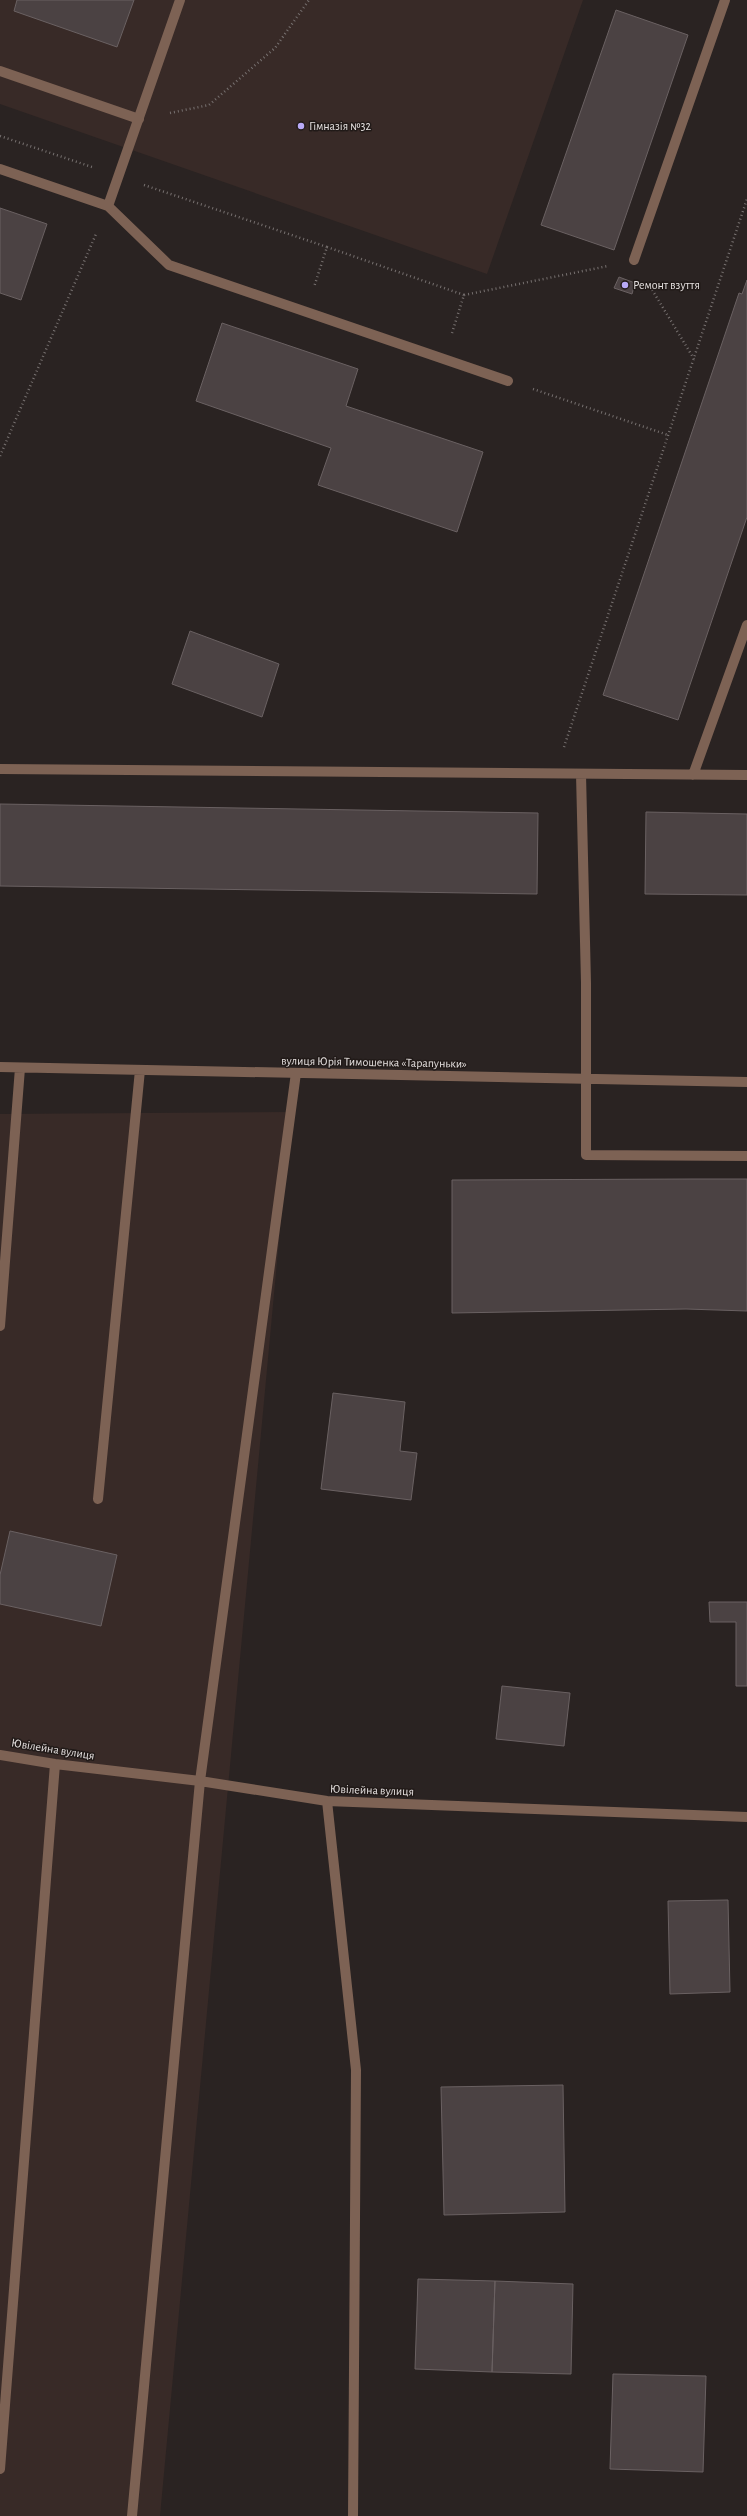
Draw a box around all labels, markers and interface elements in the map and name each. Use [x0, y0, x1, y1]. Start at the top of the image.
place label: Гімназія №32 [309, 120, 372, 132]
marker: Гімназія №32 [296, 121, 306, 131]
place label: Ремонт взуття [633, 279, 700, 292]
marker: Ремонт взуття [620, 280, 630, 290]
street label: вулиця Юрія Тимошенка «Тарапуньки» [281, 1054, 467, 1071]
street label: Ювілейна вулиця [10, 1736, 96, 1763]
street label: Ювілейна вулиця [330, 1783, 414, 1798]

